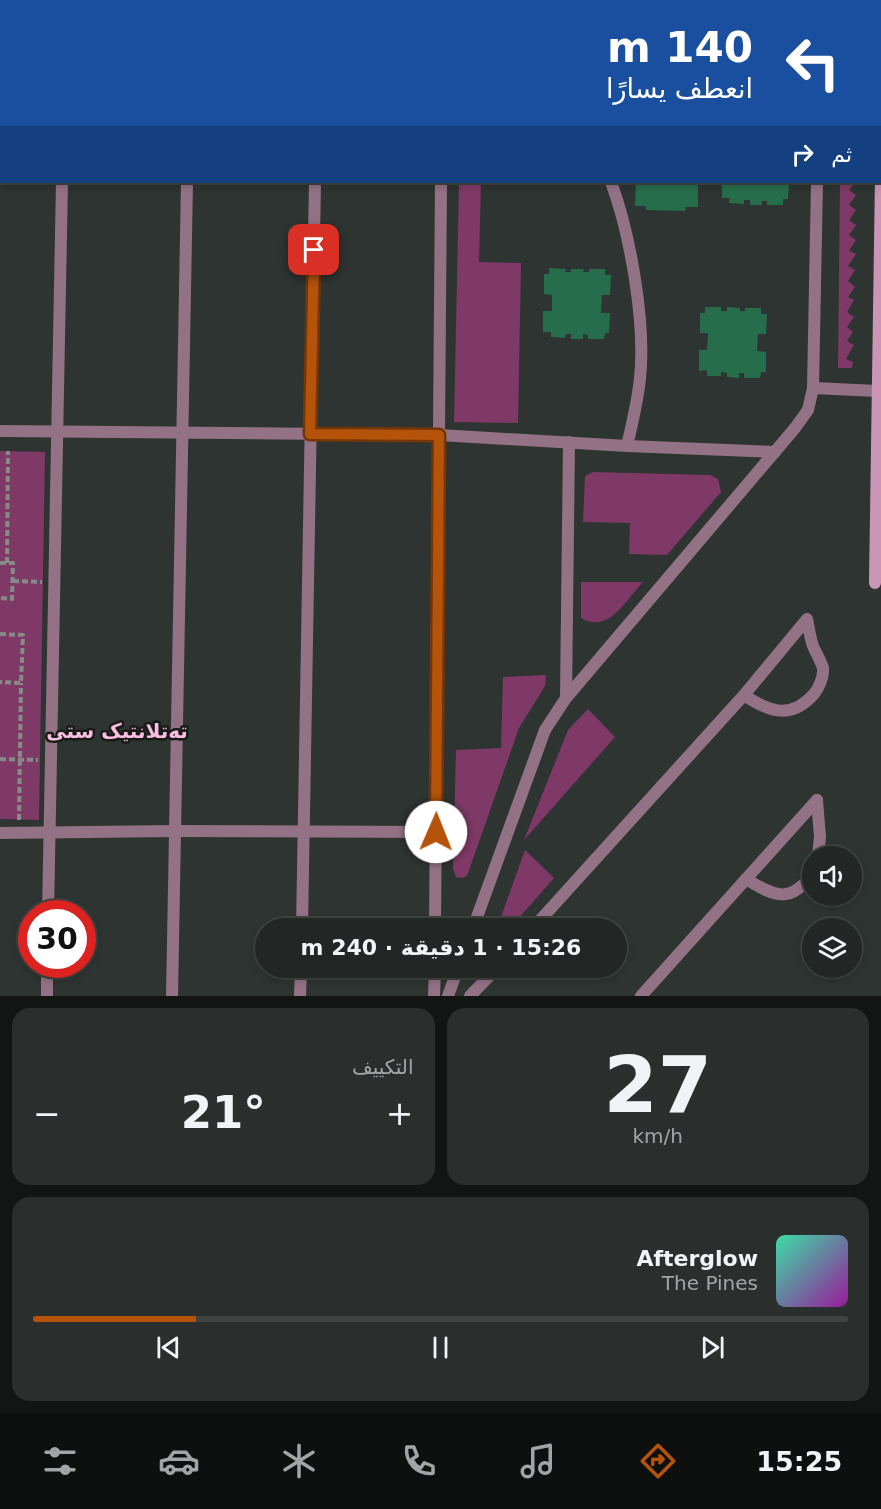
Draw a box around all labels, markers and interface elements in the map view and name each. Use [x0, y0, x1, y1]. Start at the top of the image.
text: 140 m [607, 23, 753, 72]
icon: left [774, 24, 852, 102]
text: انعطف يسارًا [606, 73, 753, 104]
icon: right [786, 138, 819, 171]
text: ثم [831, 142, 852, 167]
pin [288, 224, 339, 275]
icon: arrive [297, 233, 330, 266]
district label: تەتلانتیک ستی [46, 719, 188, 743]
position arrow [404, 800, 468, 864]
map controls [802, 846, 862, 978]
button: sound [802, 846, 862, 906]
speed limit sign: 30 [18, 900, 96, 978]
button: layers [802, 918, 862, 978]
text: 15:26 · 1 دقيقة · 240 m [301, 935, 581, 960]
text: 27 [603, 1040, 712, 1130]
text: التكييف [352, 1055, 414, 1079]
text: 21° [181, 1086, 266, 1139]
text: − [33, 1094, 61, 1133]
text: + [386, 1094, 414, 1133]
text: km/h [633, 1124, 683, 1148]
text: Afterglow [636, 1246, 758, 1271]
text: The Pines [662, 1271, 758, 1295]
icon: previous [152, 1331, 185, 1364]
icon: pause [424, 1331, 457, 1364]
icon: next [696, 1331, 729, 1364]
icon: filters [39, 1440, 81, 1482]
icon: car [158, 1440, 200, 1482]
icon: climate [278, 1440, 320, 1482]
icon: phone [398, 1440, 440, 1482]
icon: music [517, 1440, 559, 1482]
icon: directions [637, 1440, 679, 1482]
text: 15:25 [756, 1446, 842, 1477]

